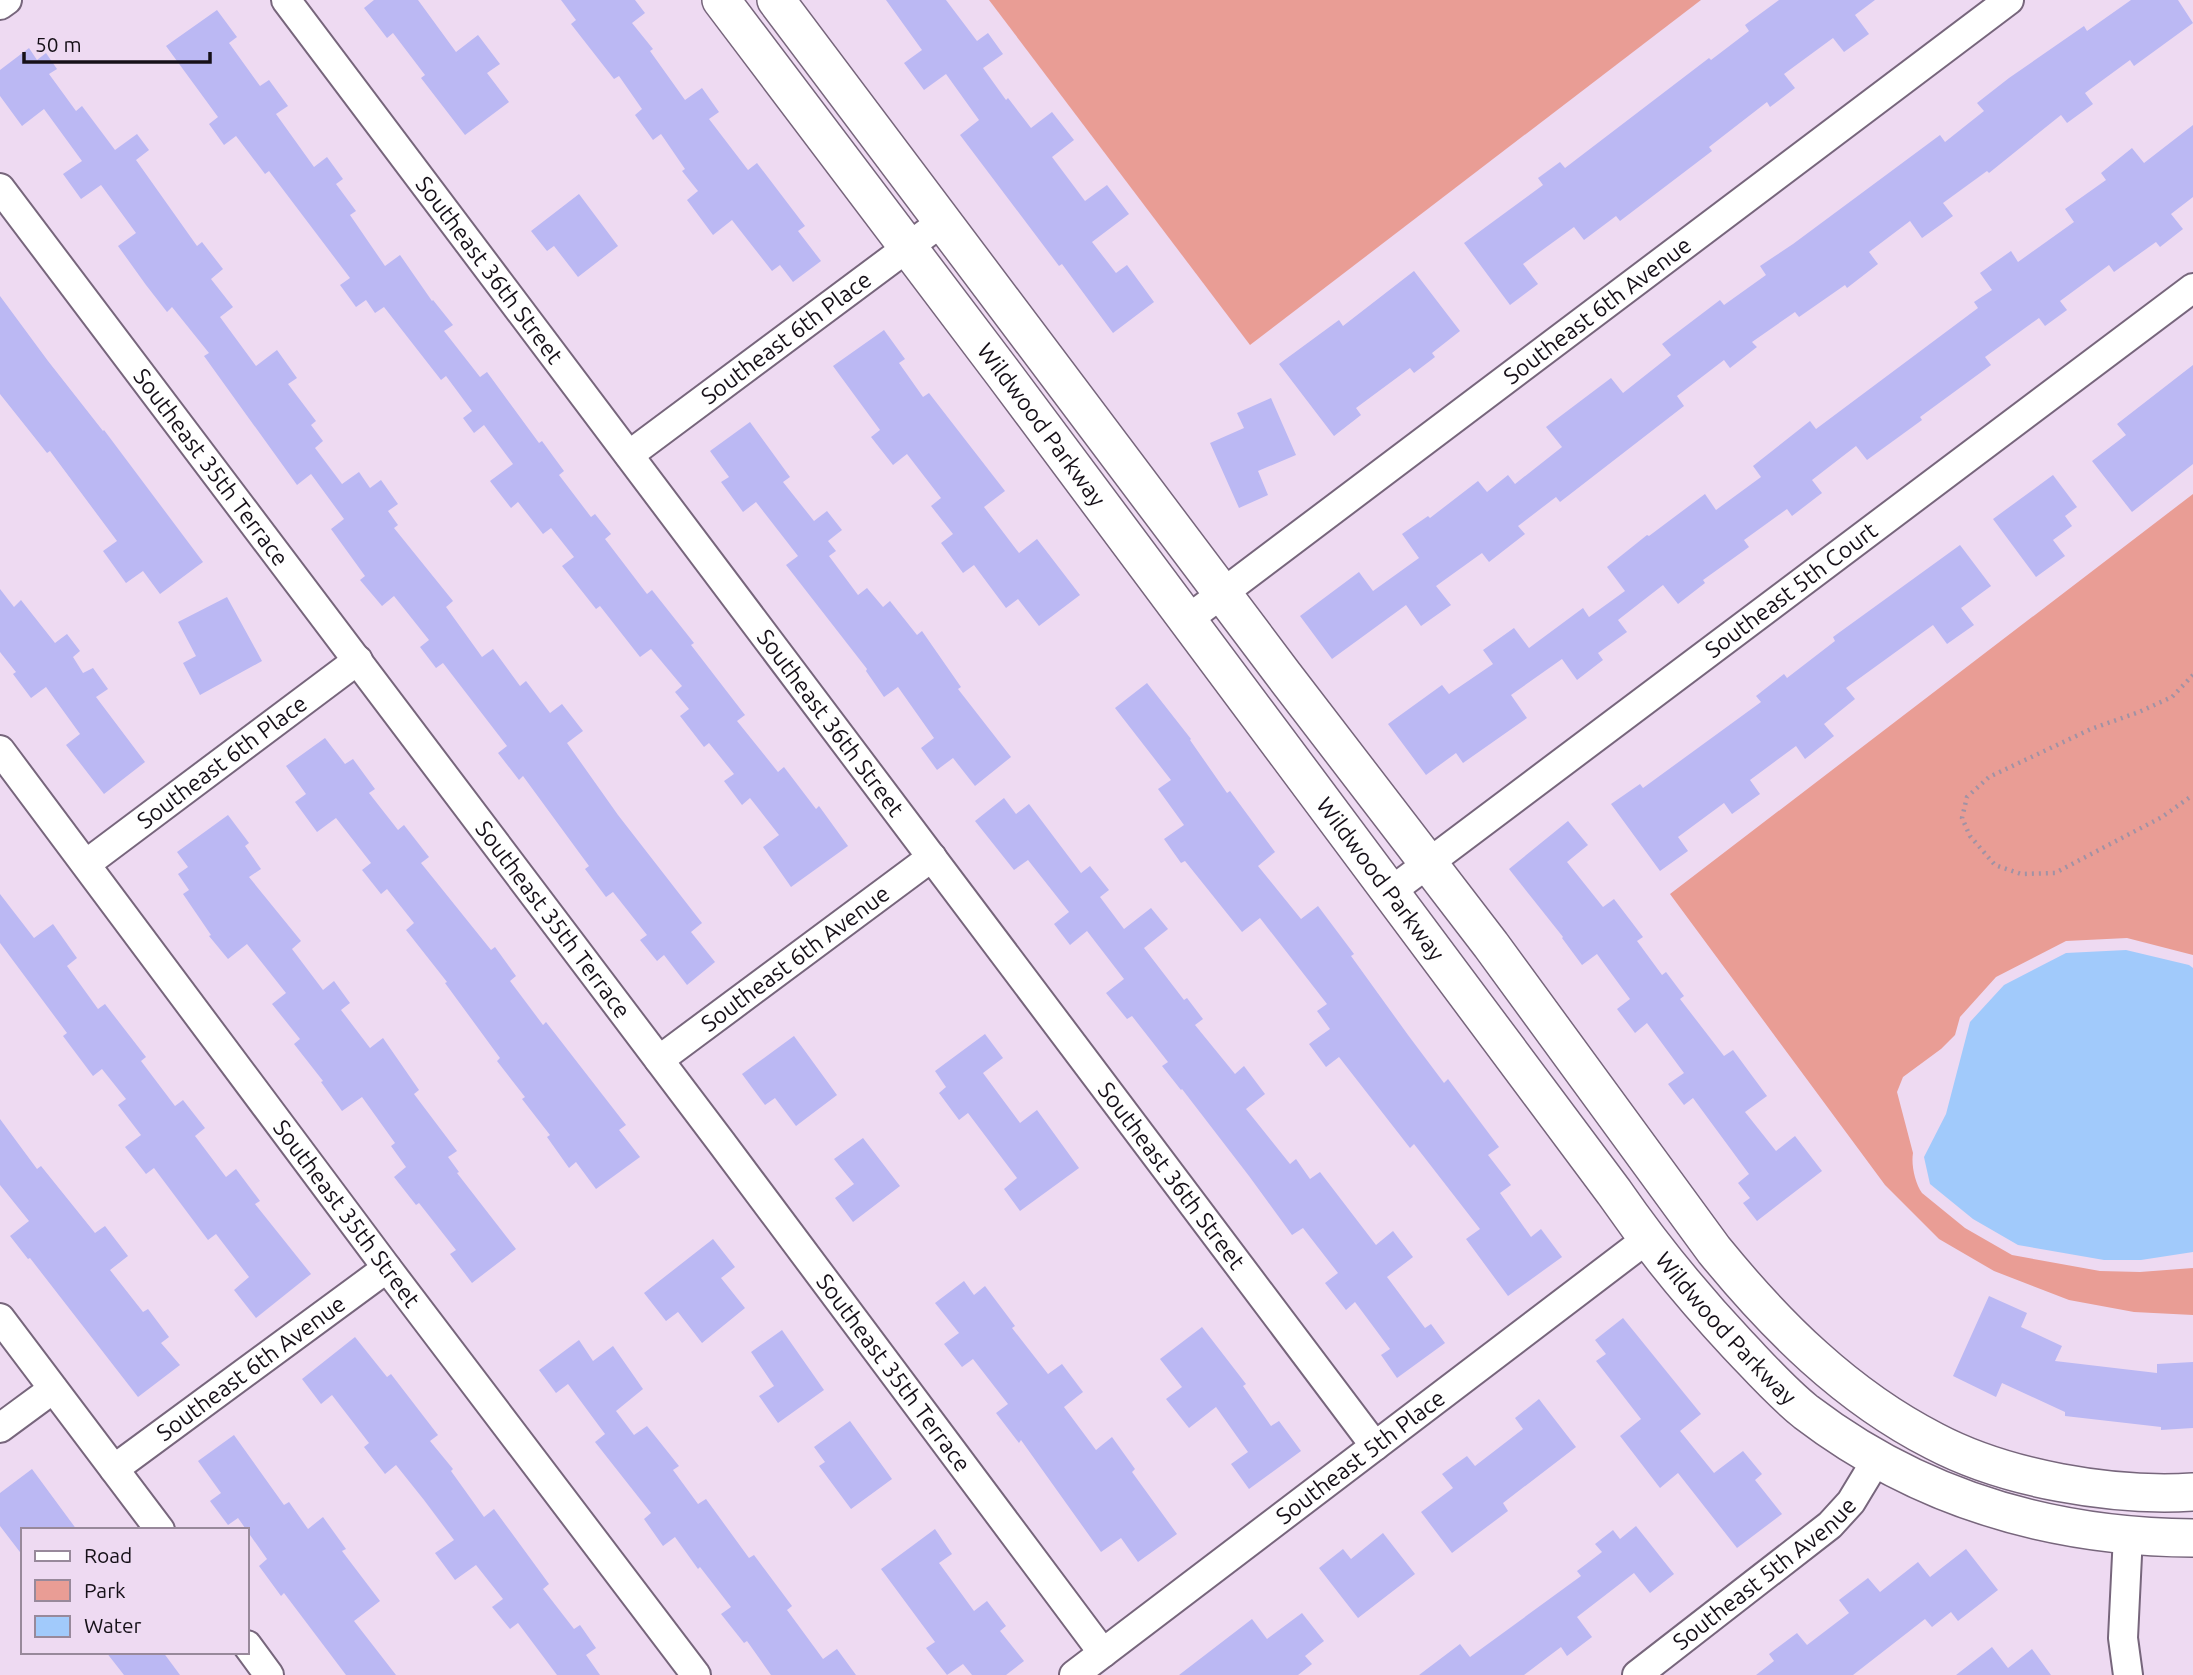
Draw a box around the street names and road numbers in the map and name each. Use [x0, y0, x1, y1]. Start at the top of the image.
street label: Southeast 36th Street [411, 171, 568, 368]
street label: Southeast 6th Avenue [1499, 232, 1695, 389]
street label: Southeast 6th Place [696, 266, 876, 409]
street label: Wildwood Parkway [973, 338, 1111, 511]
street label: Southeast 35th Terrace [129, 364, 294, 570]
street label: Southeast 5th Court [1700, 517, 1882, 663]
street label: Southeast 36th Street [752, 624, 909, 821]
street label: Southeast 6th Place [132, 690, 311, 833]
street label: Wildwood Parkway [1312, 792, 1450, 965]
street label: Southeast 35th Terrace [471, 816, 636, 1023]
street label: Southeast 6th Avenue [696, 880, 894, 1036]
street label: Southeast 36th Street [1094, 1077, 1250, 1274]
street label: Southeast 35th Street [269, 1115, 425, 1312]
street label: Wildwood Parkway [1651, 1247, 1801, 1409]
street label: Southeast 35th Terrace [812, 1269, 976, 1476]
street label: Southeast 6th Avenue [152, 1290, 350, 1445]
street label: Southeast 5th Place [1271, 1385, 1449, 1529]
street label: Southeast 5th Avenue [1668, 1492, 1861, 1654]

